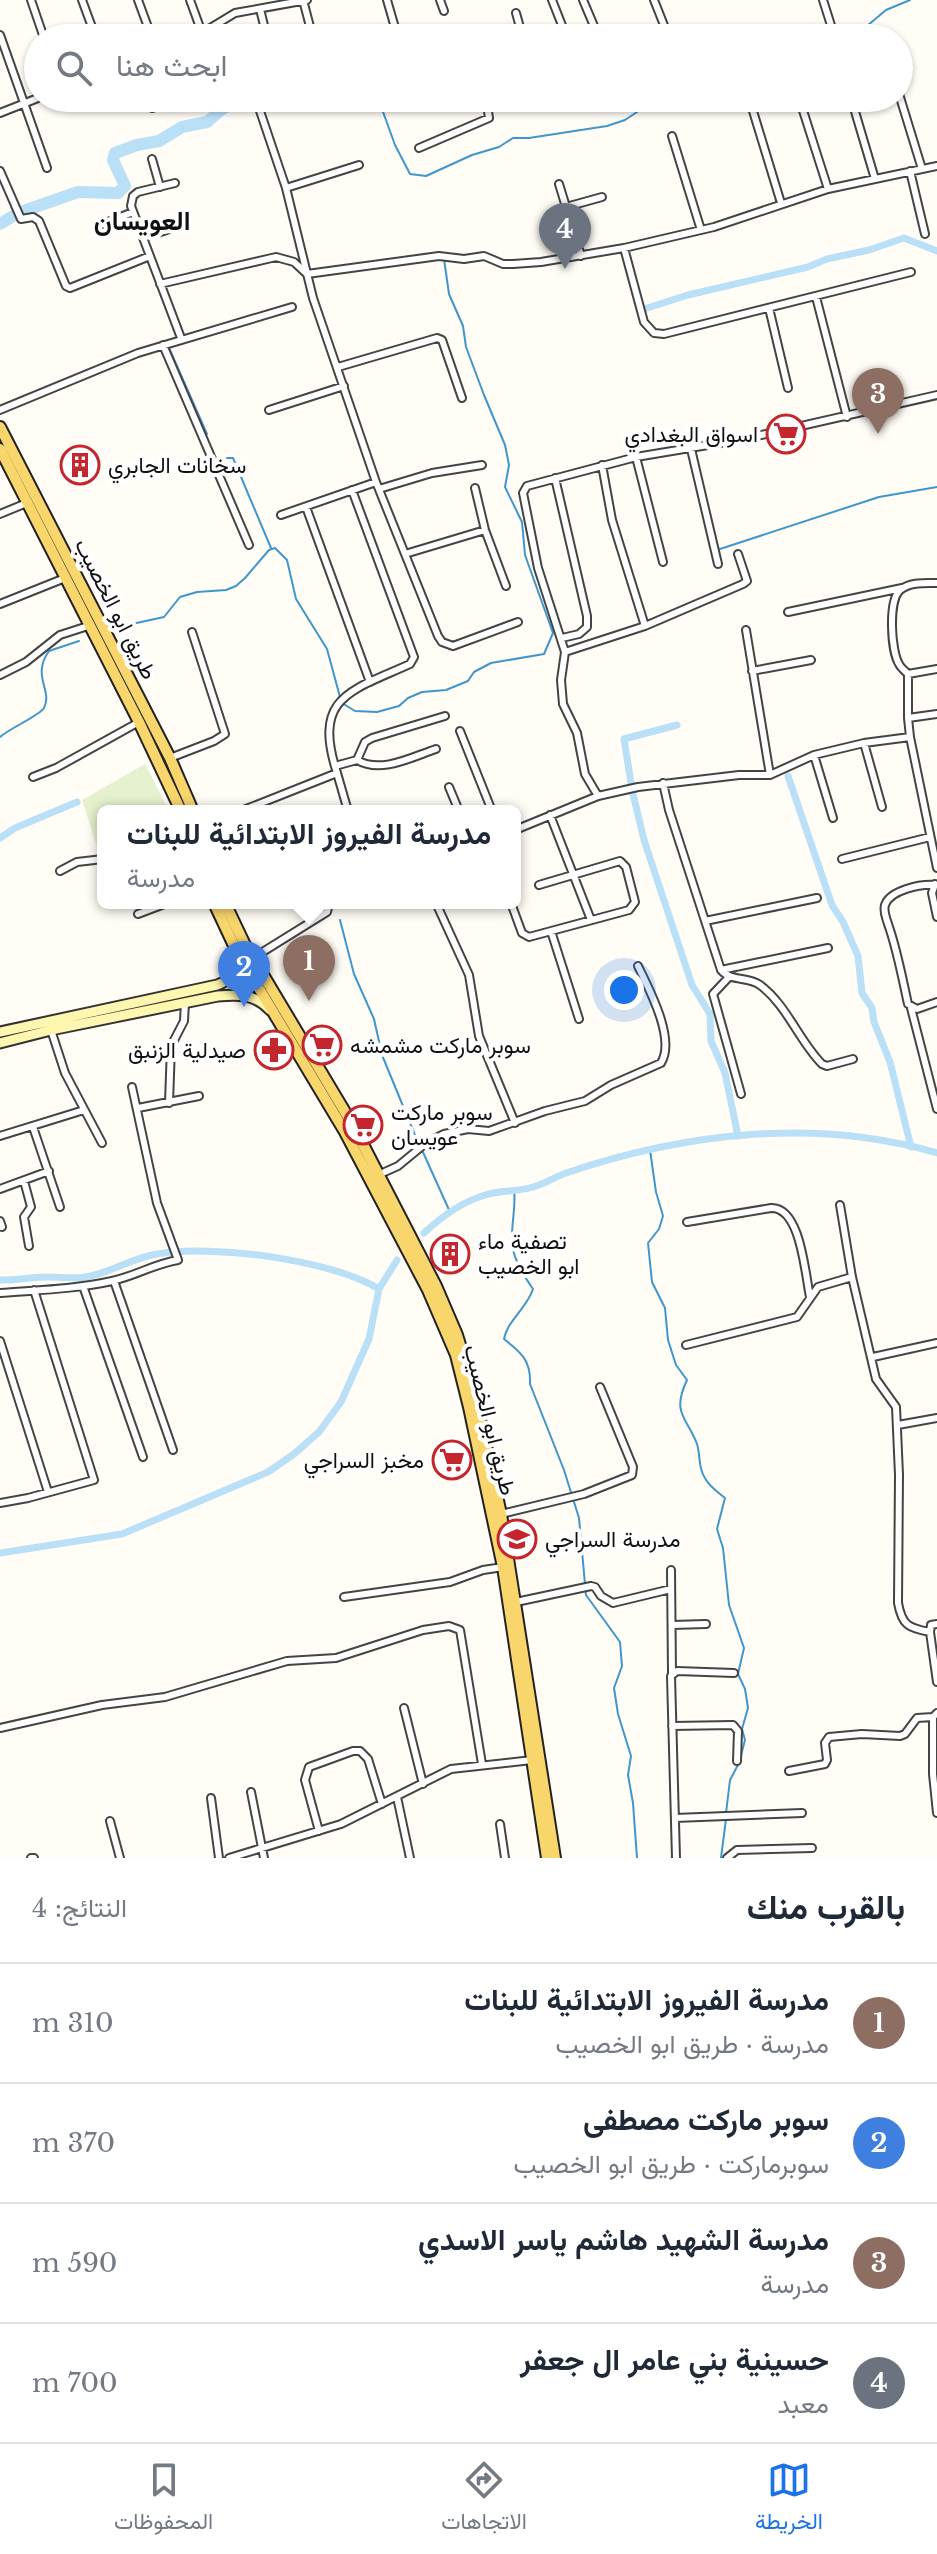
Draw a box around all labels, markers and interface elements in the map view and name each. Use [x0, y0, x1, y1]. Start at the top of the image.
search box [24, 24, 913, 112]
icon: search [52, 46, 96, 90]
text: ابحث هنا [116, 47, 228, 84]
pin: 4 [539, 203, 591, 269]
district label: العويسان [94, 205, 190, 237]
pin: 3 [852, 368, 904, 434]
supermarket icon: اسواق البغدادي [765, 413, 807, 455]
place label: اسواق البغدادي [625, 421, 758, 453]
building icon: سخانات الجابري [59, 444, 101, 486]
place label: سخانات الجابري [108, 452, 246, 484]
street label: طريق ابو الخصيب [69, 534, 163, 684]
popup [97, 805, 521, 909]
text: مدرسة الفيروز الابتدائية للبنات [127, 815, 491, 852]
text: مدرسة [127, 862, 195, 894]
pin: 1 [283, 935, 335, 1001]
pin: 2 [218, 941, 270, 1007]
your location [604, 970, 644, 1010]
supermarket icon: سوبر ماركت مشمشه [301, 1024, 343, 1066]
pharmacy icon: صيدلية الزنبق [253, 1029, 295, 1071]
place label: سوبر ماركت مشمشه [350, 1032, 531, 1059]
place label: صيدلية الزنبق [128, 1037, 246, 1064]
place label: سوبر ماركت عويسان [391, 1099, 493, 1151]
supermarket icon: سوبر ماركت عويسان [342, 1104, 384, 1146]
place label: تصفية ماء ابو الخصيب [478, 1228, 579, 1280]
building icon: تصفية ماء ابو الخصيب [429, 1233, 471, 1275]
street label: طريق ابو الخصيب [458, 1342, 522, 1498]
supermarket icon: مخبز السراجي [431, 1439, 473, 1481]
place label: مخبز السراجي [304, 1447, 424, 1479]
school or university icon: مدرسة السراجي [496, 1518, 538, 1560]
place label: مدرسة السراجي [545, 1526, 680, 1558]
text: بالقرب منك [747, 1886, 905, 1928]
text: النتائج: 4 [32, 1892, 127, 1924]
text: مدرسة الفيروز الابتدائية للبنات [464, 1981, 829, 2018]
text: 310 m [32, 2007, 114, 2039]
text: 1 [873, 2007, 885, 2039]
text: مدرسة · طريق ابو الخصيب [556, 2028, 829, 2060]
text: سوبر ماركت مصطفى [583, 2101, 829, 2138]
text: 370 m [32, 2127, 115, 2159]
text: 2 [871, 2127, 887, 2159]
text: سوبرماركت · طريق ابو الخصيب [514, 2148, 829, 2180]
text: مدرسة الشهيد هاشم ياسر الاسدي [418, 2221, 829, 2258]
text: 590 m [32, 2247, 117, 2279]
text: 3 [871, 2247, 887, 2279]
text: مدرسة [760, 2268, 829, 2300]
text: حسينية بني عامر ال جعفر [520, 2341, 829, 2378]
text: 700 m [32, 2367, 118, 2399]
text: 4 [870, 2367, 888, 2399]
text: معبد [777, 2388, 829, 2420]
tab: المحفوظات [114, 2458, 213, 2541]
tab: الاتجاهات [441, 2458, 527, 2541]
tab: الخريطة [755, 2458, 823, 2541]

